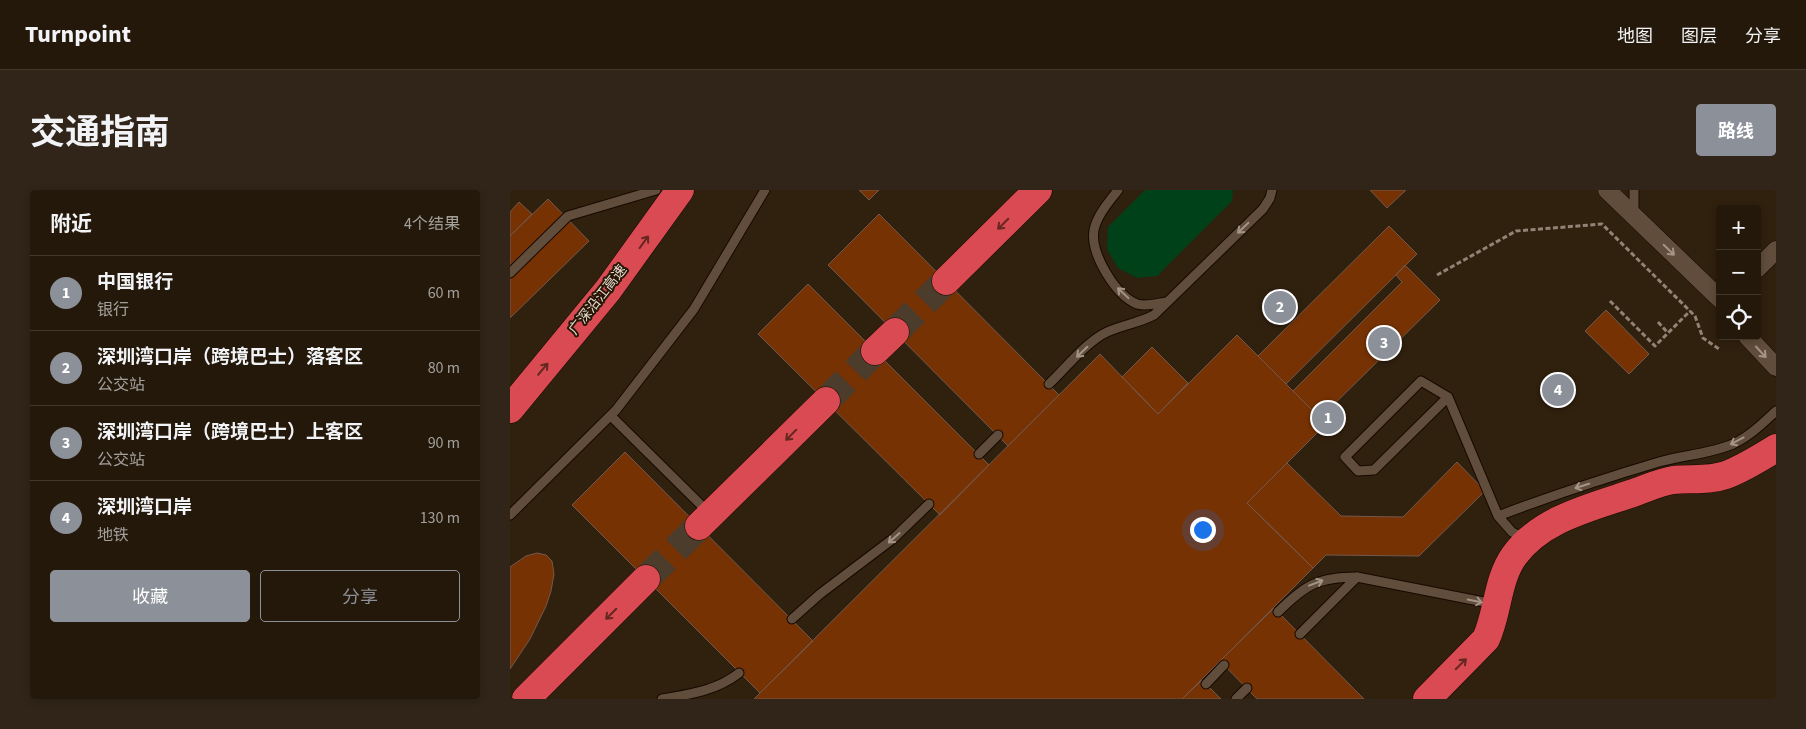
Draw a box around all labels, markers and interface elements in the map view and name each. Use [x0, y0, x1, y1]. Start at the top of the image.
text: Turnpoint [25, 17, 131, 52]
text: 地图 [1617, 24, 1653, 49]
text: 图层 [1681, 24, 1717, 49]
text: 分享 [1745, 24, 1781, 49]
button: 路线 [1696, 104, 1776, 156]
text: 交通指南 [30, 108, 170, 158]
map controls [1716, 205, 1761, 340]
button: + [1716, 205, 1761, 250]
text: 附近 [50, 209, 92, 239]
text: 4个结果 [404, 213, 460, 235]
one-way arrow [997, 218, 1009, 230]
one-way arrow [1237, 222, 1249, 234]
one-way arrow [638, 236, 649, 249]
one-way arrow [1663, 243, 1675, 256]
button: − [1716, 250, 1761, 295]
street label: 广深沿江高速 [564, 261, 632, 339]
text: 中国银行 [97, 269, 173, 296]
text: 1 [62, 282, 70, 304]
text: 60 m [428, 282, 460, 304]
one-way arrow [1117, 287, 1130, 299]
pin: 2 [1264, 288, 1296, 326]
button: locate [1716, 295, 1761, 340]
text: 银行 [97, 299, 129, 321]
pin: 3 [1368, 324, 1400, 362]
text: 深圳湾口岸（跨境巴士）落客区 [97, 344, 363, 371]
one-way arrow [1076, 346, 1088, 358]
one-way arrow [1755, 346, 1767, 359]
text: 2 [62, 357, 70, 379]
text: 80 m [428, 357, 460, 379]
one-way arrow [537, 363, 548, 376]
pin: 4 [1542, 371, 1574, 409]
text: 公交站 [97, 374, 145, 396]
pin: 1 [1312, 399, 1344, 437]
text: 深圳湾口岸（跨境巴士）上客区 [97, 419, 363, 446]
one-way arrow [785, 429, 797, 441]
text: 3 [62, 432, 70, 454]
text: 90 m [428, 432, 460, 454]
one-way arrow [1730, 436, 1745, 446]
text: 公交站 [97, 449, 145, 471]
one-way arrow [1575, 482, 1590, 491]
text: 深圳湾口岸 [97, 494, 192, 521]
text: 4 [62, 507, 70, 529]
text: 130 m [420, 507, 460, 529]
your location [1190, 517, 1216, 543]
text: 地铁 [97, 524, 129, 546]
one-way arrow [887, 532, 900, 543]
button: 收藏 [50, 570, 250, 622]
button: 分享 [260, 570, 460, 622]
one-way arrow [1308, 578, 1323, 587]
one-way arrow [1467, 597, 1483, 606]
one-way arrow [606, 607, 618, 619]
one-way arrow [1455, 658, 1467, 671]

